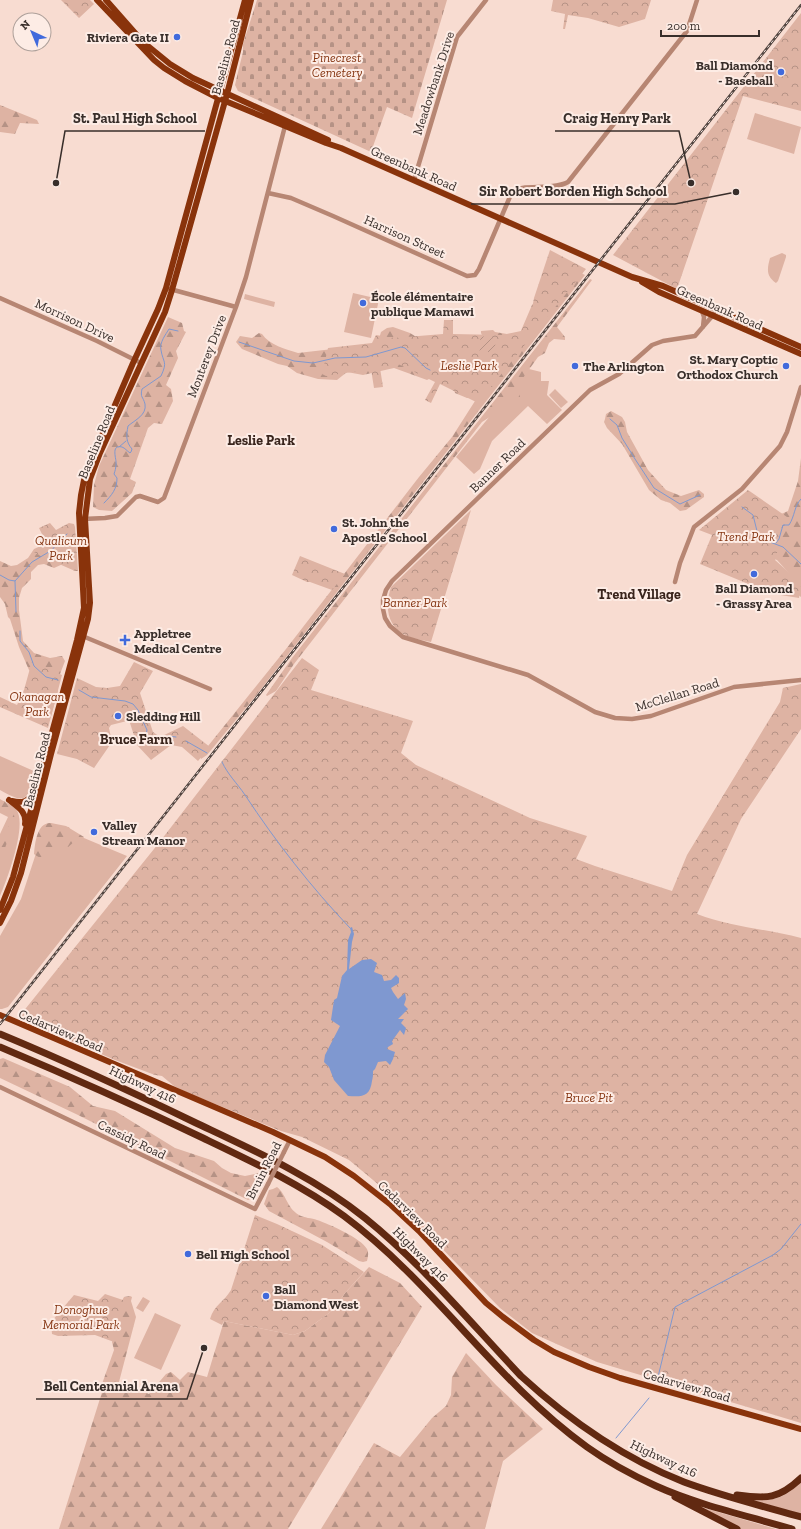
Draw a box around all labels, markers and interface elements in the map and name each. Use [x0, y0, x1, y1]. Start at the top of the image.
north arrow [12, 12, 52, 52]
scale bar [661, 12, 759, 38]
text: N [18, 17, 33, 33]
street label: Baseline Road [208, 18, 243, 97]
text: 200 m [667, 19, 701, 33]
street label: Meadowbank Drive [410, 29, 457, 137]
place label: Riviera Gate II [87, 30, 169, 45]
marker: Riviera Gate II [172, 32, 182, 42]
park label: Pinecrest Cemetery [312, 50, 362, 80]
place label: Ball Diamond - Baseball [696, 58, 774, 88]
marker: Ball Diamond - Baseball [776, 67, 786, 77]
callout: St. Paul High School [65, 105, 205, 131]
callout: Craig Henry Park [555, 105, 679, 131]
text: St. Paul High School [73, 110, 197, 127]
text: Craig Henry Park [563, 110, 671, 127]
street label: Greenbank Road [369, 143, 459, 194]
callout: Sir Robert Borden High School [471, 178, 675, 204]
text: Sir Robert Borden High School [479, 183, 667, 200]
street label: Harrison Street [362, 212, 448, 261]
street label: Greenbank Road [675, 282, 765, 333]
place label: École élémentaire publique Mamawi [371, 289, 474, 319]
street label: Morrison Drive [33, 296, 117, 345]
marker: École élémentaire publique Mamawi [358, 298, 368, 308]
street label: Monterey Drive [184, 313, 229, 400]
place label: St. Mary Coptic Orthodox Church [677, 352, 778, 382]
park label: Leslie Park [441, 358, 498, 373]
place label: The Arlington [583, 359, 665, 374]
marker: The Arlington [570, 361, 580, 371]
marker: St. Mary Coptic Orthodox Church [781, 361, 791, 371]
street label: Baseline Road [75, 403, 118, 481]
district label: Leslie Park [227, 432, 295, 449]
street label: Banner Road [466, 435, 528, 496]
place label: St. John the Apostle School [342, 515, 427, 545]
marker: St. John the Apostle School [329, 524, 339, 534]
park label: Trend Park [717, 529, 775, 544]
park label: Qualicum Park [35, 533, 87, 563]
marker: Ball Diamond - Grassy Area [749, 569, 759, 579]
place label: Ball Diamond - Grassy Area [715, 581, 793, 611]
district label: Trend Village [597, 586, 681, 603]
park label: Banner Park [383, 595, 447, 610]
place label: Appletree Medical Centre [134, 626, 222, 656]
marker: Appletree Medical Centre [119, 634, 131, 646]
street label: McClellan Road [634, 675, 721, 714]
park label: Okanagan Park [10, 689, 65, 719]
place label: Sledding Hill [126, 709, 201, 724]
marker: Sledding Hill [113, 711, 123, 721]
street label: Baseline Road [20, 731, 53, 810]
district label: Bruce Farm [100, 731, 173, 748]
place label: Valley Stream Manor [102, 818, 186, 848]
marker: Valley Stream Manor [89, 827, 99, 837]
street label: Cedarview Road [16, 1006, 105, 1055]
street label: Highway 416 [107, 1062, 179, 1106]
park label: Bruce Pit [565, 1090, 614, 1105]
street label: Cassidy Road [95, 1116, 168, 1162]
street label: Bruin Road [243, 1139, 284, 1202]
street label: Cedarview Road [375, 1178, 450, 1251]
street label: Highway 416 [390, 1224, 451, 1285]
place label: Bell High School [196, 1247, 290, 1262]
marker: Bell High School [183, 1249, 193, 1259]
place label: Ball Diamond West [274, 1282, 359, 1312]
marker: Ball Diamond West [261, 1291, 271, 1301]
park label: Donoghue Memorial Park [42, 1302, 120, 1332]
street label: Cedarview Road [641, 1366, 732, 1405]
callout: Bell Centennial Arena [36, 1373, 187, 1399]
text: Bell Centennial Arena [44, 1378, 178, 1395]
street label: Highway 416 [628, 1436, 700, 1480]

